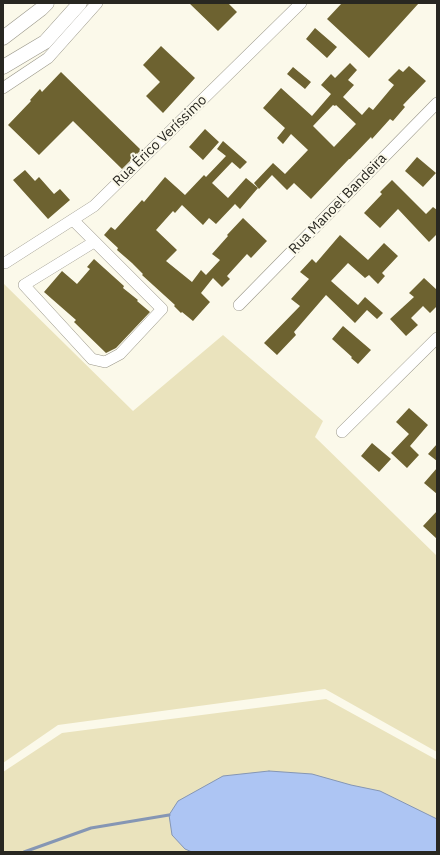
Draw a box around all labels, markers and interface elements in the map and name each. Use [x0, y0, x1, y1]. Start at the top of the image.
street label: Rua Érico Veríssimo [110, 92, 210, 190]
street label: Rua Manoel Bandeira [286, 150, 390, 258]

